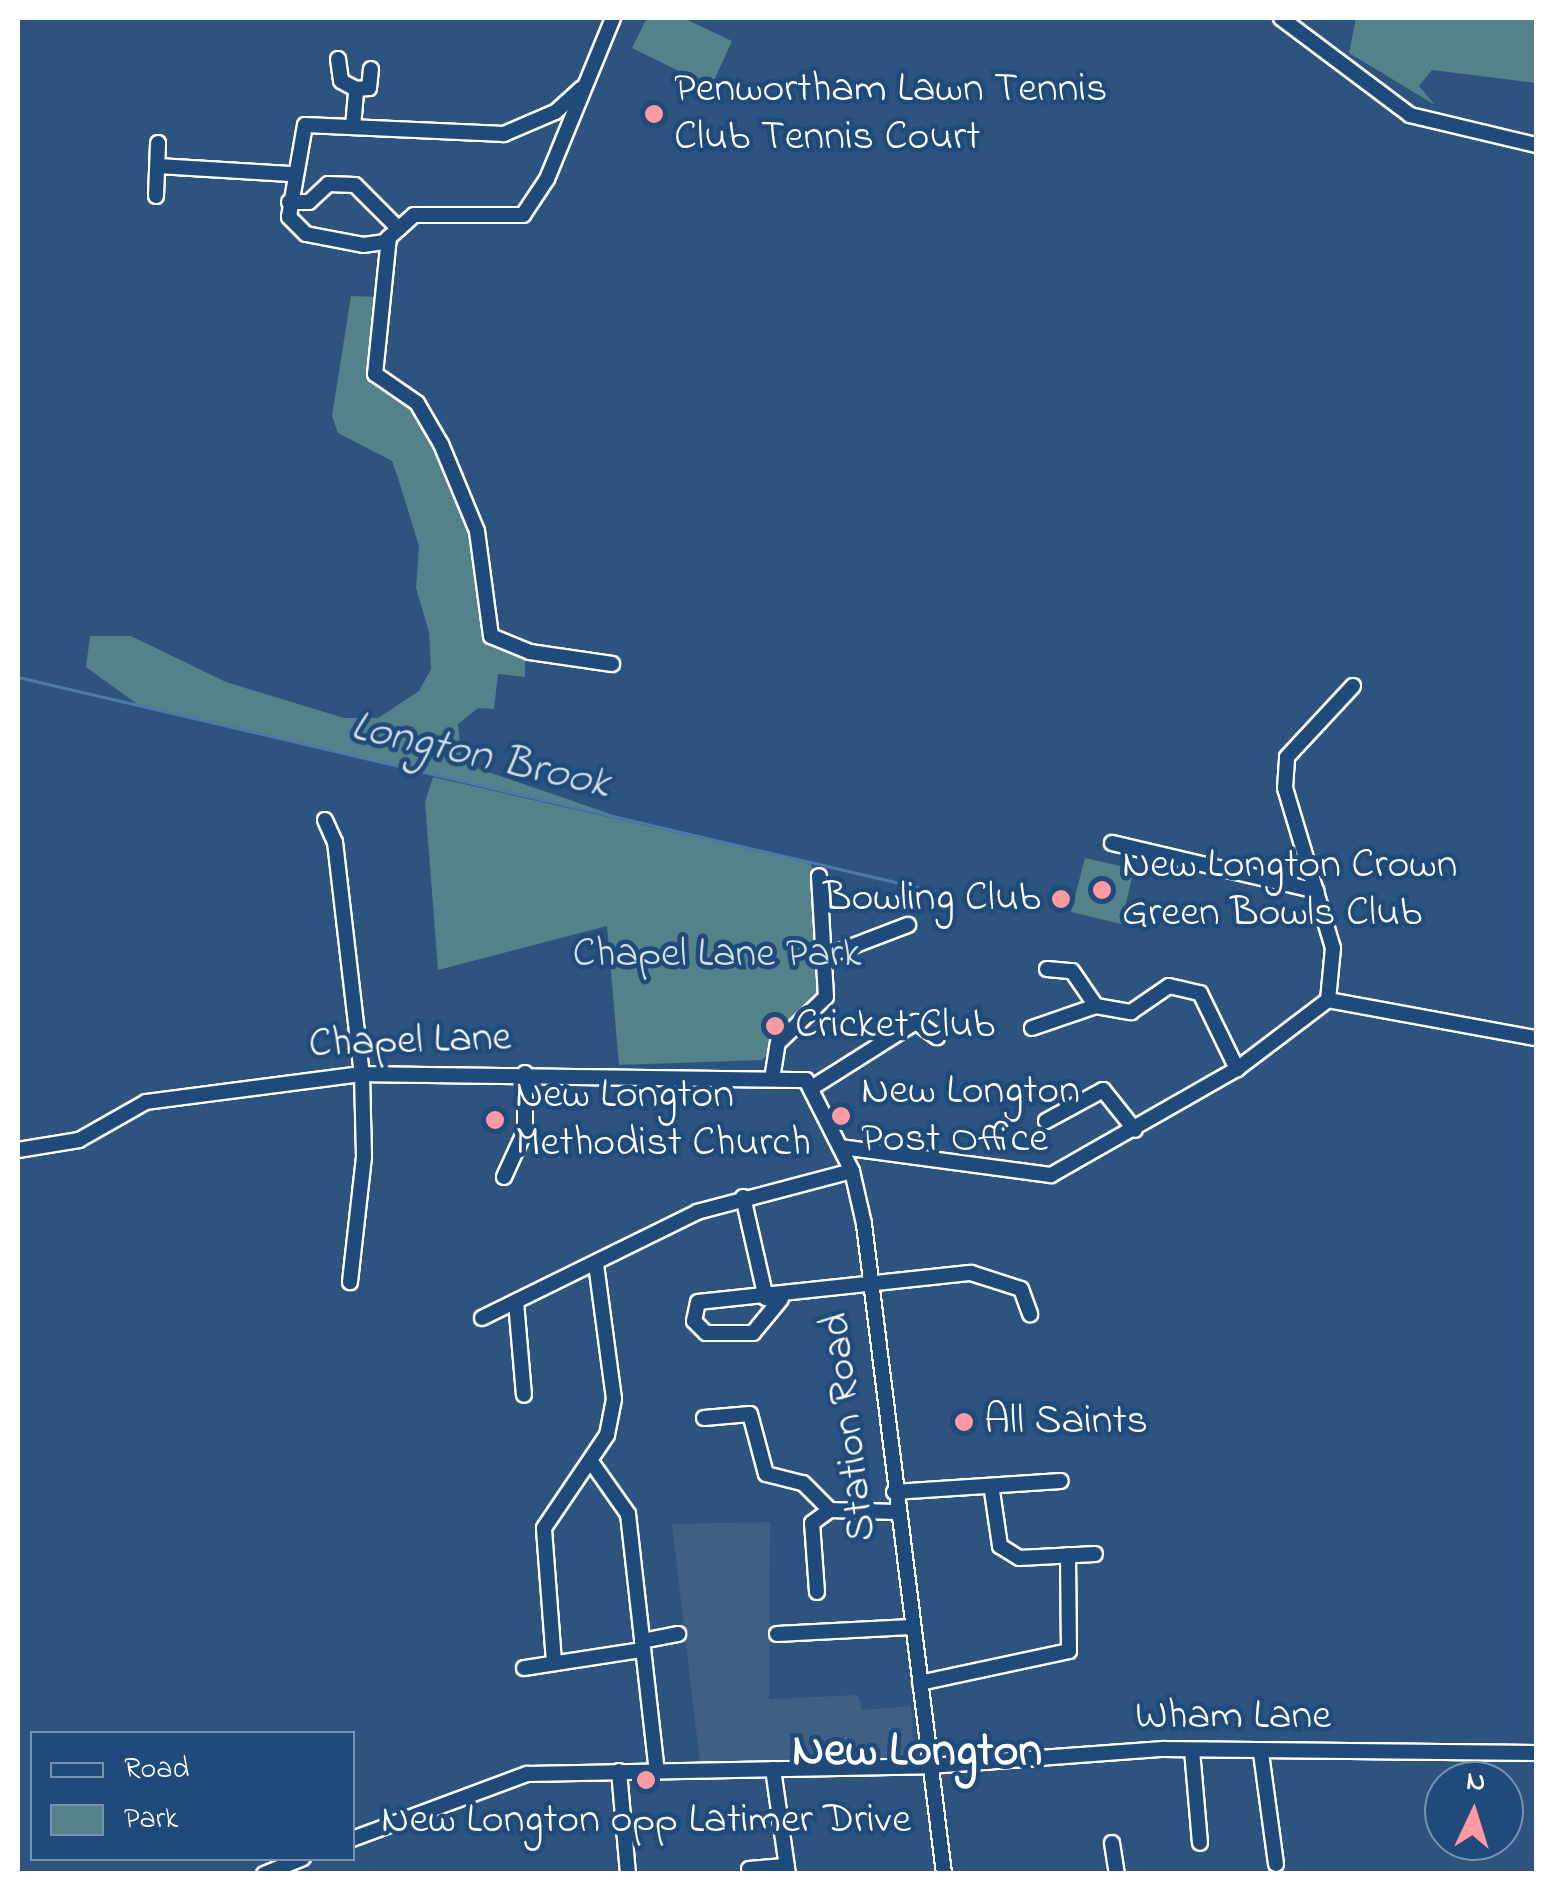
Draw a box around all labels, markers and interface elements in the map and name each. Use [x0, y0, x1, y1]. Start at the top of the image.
place label: Penwortham Lawn Tennis Club Tennis Court [674, 65, 1107, 164]
marker: Penwortham Lawn Tennis Club Tennis Court [643, 103, 665, 125]
water label: Longton Brook [345, 701, 615, 813]
place label: New Longton Crown Green Bowls Club [1122, 841, 1458, 939]
place label: Bowling Club [823, 874, 1041, 924]
marker: New Longton Crown Green Bowls Club [1091, 879, 1113, 901]
marker: Bowling Club [1050, 888, 1072, 910]
park label: Chapel Lane Park [572, 930, 862, 980]
place label: Cricket Club [795, 1001, 995, 1051]
street label: Chapel Lane [308, 1013, 512, 1071]
marker: Cricket Club [764, 1015, 786, 1037]
place label: New Longton Post Office [861, 1067, 1080, 1166]
place label: New Longton Methodist Church [515, 1071, 811, 1170]
marker: New Longton Post Office [830, 1105, 852, 1127]
marker: New Longton Methodist Church [484, 1109, 506, 1131]
street label: Station Road [811, 1310, 889, 1544]
place label: All Saints [984, 1397, 1148, 1447]
marker: All Saints [953, 1411, 975, 1433]
street label: Wham Lane [1135, 1692, 1331, 1742]
district label: New Longton [792, 1724, 1042, 1782]
legend [30, 1731, 355, 1861]
text: Road [124, 1748, 189, 1792]
north arrow [1424, 1761, 1524, 1861]
text: N [1465, 1761, 1487, 1804]
marker: New Longton opp Latimer Drive [635, 1769, 657, 1791]
place label: New Longton opp Latimer Drive [381, 1796, 911, 1846]
text: Park [124, 1798, 178, 1842]

